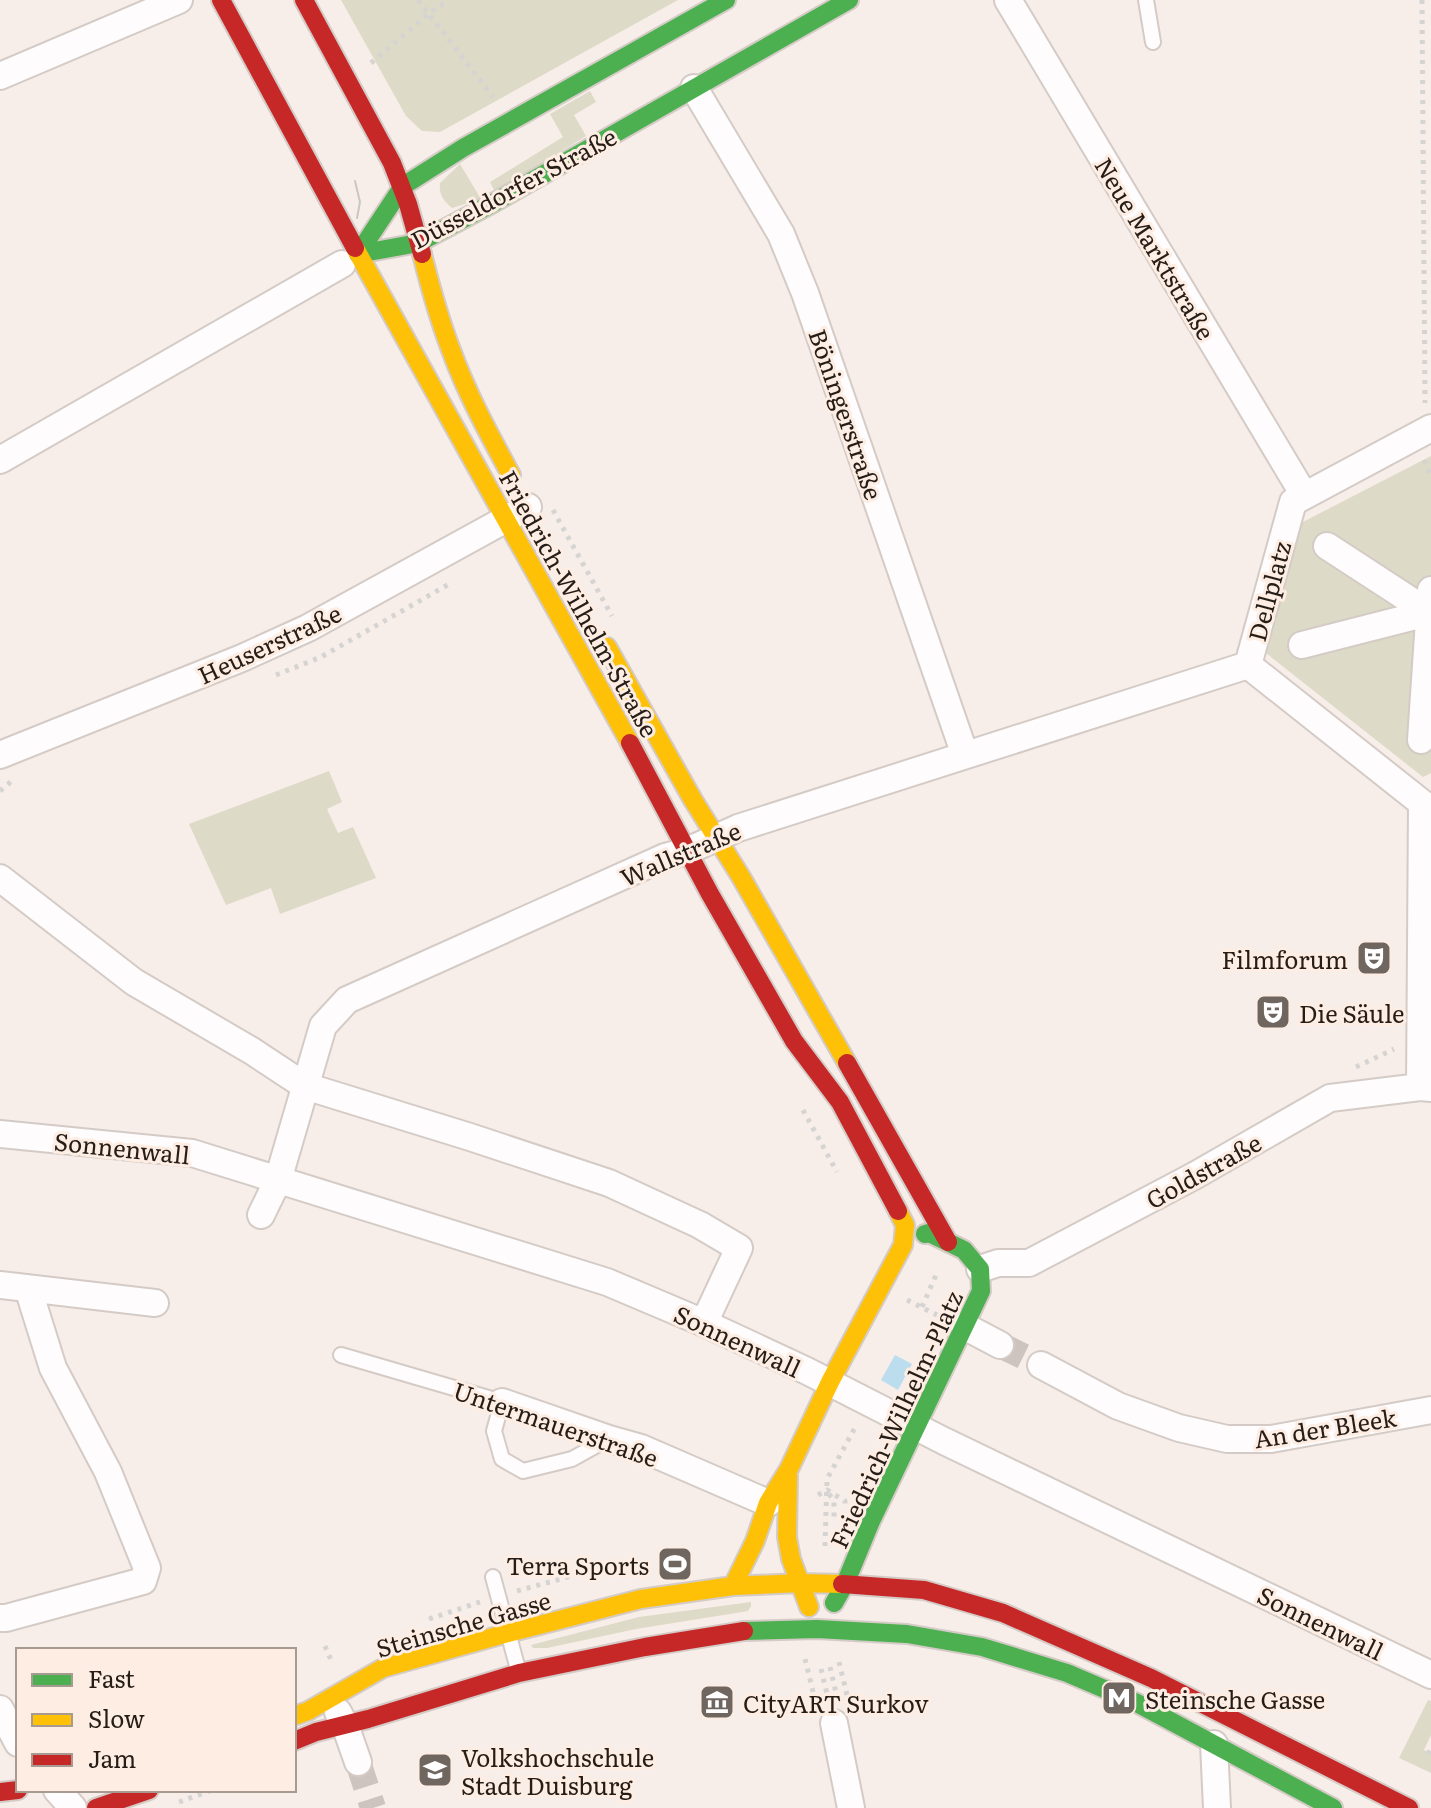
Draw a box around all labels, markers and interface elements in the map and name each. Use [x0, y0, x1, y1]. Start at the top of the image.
street label: Düsseldorfer Straße [404, 118, 622, 256]
street label: Neue Marktstraße [1088, 150, 1224, 346]
street label: Böningerstraße [801, 324, 893, 504]
street label: Friedrich-Wilhelm-Straße [492, 463, 668, 743]
street label: Dellplatz [1238, 537, 1298, 645]
street label: Heuserstraße [192, 594, 346, 692]
street label: Wallstraße [614, 812, 746, 894]
theatre icon: Filmforum [1355, 939, 1393, 977]
place label: Filmforum [1221, 941, 1348, 976]
theatre icon: Die Säule [1254, 993, 1292, 1031]
place label: Die Säule [1299, 995, 1405, 1030]
street label: Sonnenwall [52, 1122, 192, 1172]
street label: Goldstraße [1139, 1124, 1267, 1216]
street label: Friedrich-Wilhelm-Platz [820, 1284, 970, 1554]
street label: Sonnenwall [669, 1295, 807, 1385]
street label: Untermauerstraße [449, 1372, 663, 1474]
street label: An der Bleek [1251, 1398, 1399, 1456]
sports icon: Terra Sports [656, 1545, 694, 1583]
place label: Terra Sports [506, 1547, 649, 1582]
street label: Sonnenwall [1252, 1576, 1390, 1668]
street label: Steinsche Gasse [372, 1581, 554, 1665]
legend [16, 1648, 296, 1792]
text: Fast [88, 1660, 135, 1695]
metro station icon: Steinsche Gasse [1100, 1679, 1138, 1717]
place label: Steinsche Gasse [1145, 1681, 1325, 1716]
museum icon: CityART Surkov [698, 1683, 736, 1721]
place label: CityART Surkov [743, 1685, 929, 1720]
text: Slow [88, 1700, 145, 1735]
place label: Volkshochschule Stadt Duisburg [461, 1739, 654, 1802]
text: Jam [88, 1740, 136, 1775]
school or university icon: Volkshochschule Stadt Duisburg [416, 1751, 454, 1789]

